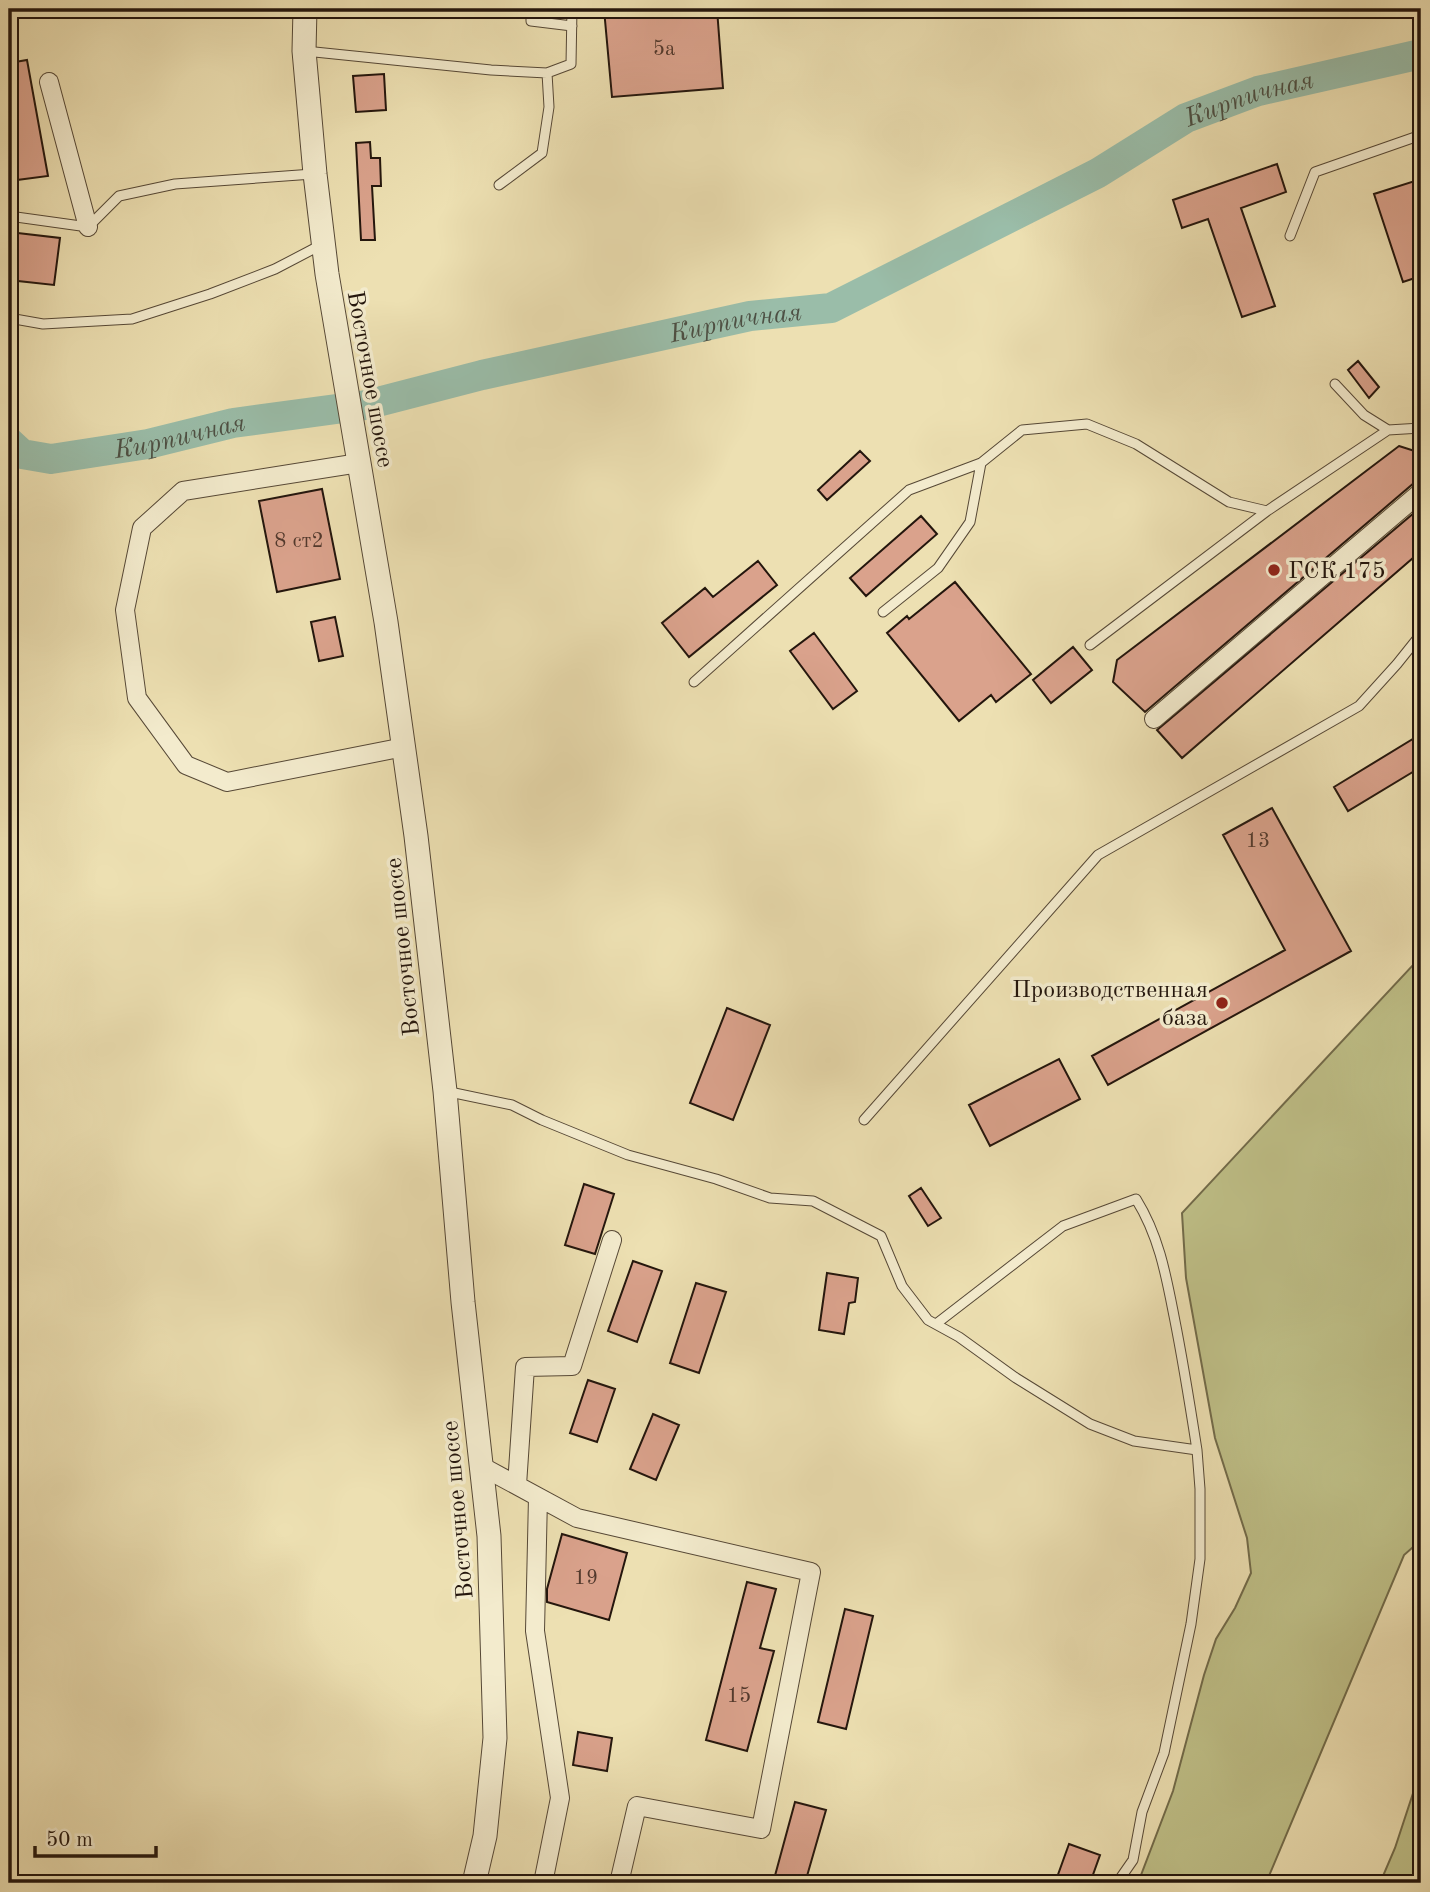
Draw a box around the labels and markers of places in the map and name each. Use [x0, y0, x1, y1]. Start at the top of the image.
place label: ГСК 175 [1288, 560, 1386, 584]
marker: ГСК 175 [1266, 562, 1282, 578]
place label: Производственная база [1012, 979, 1208, 1031]
marker: Производственная база [1214, 995, 1230, 1011]

